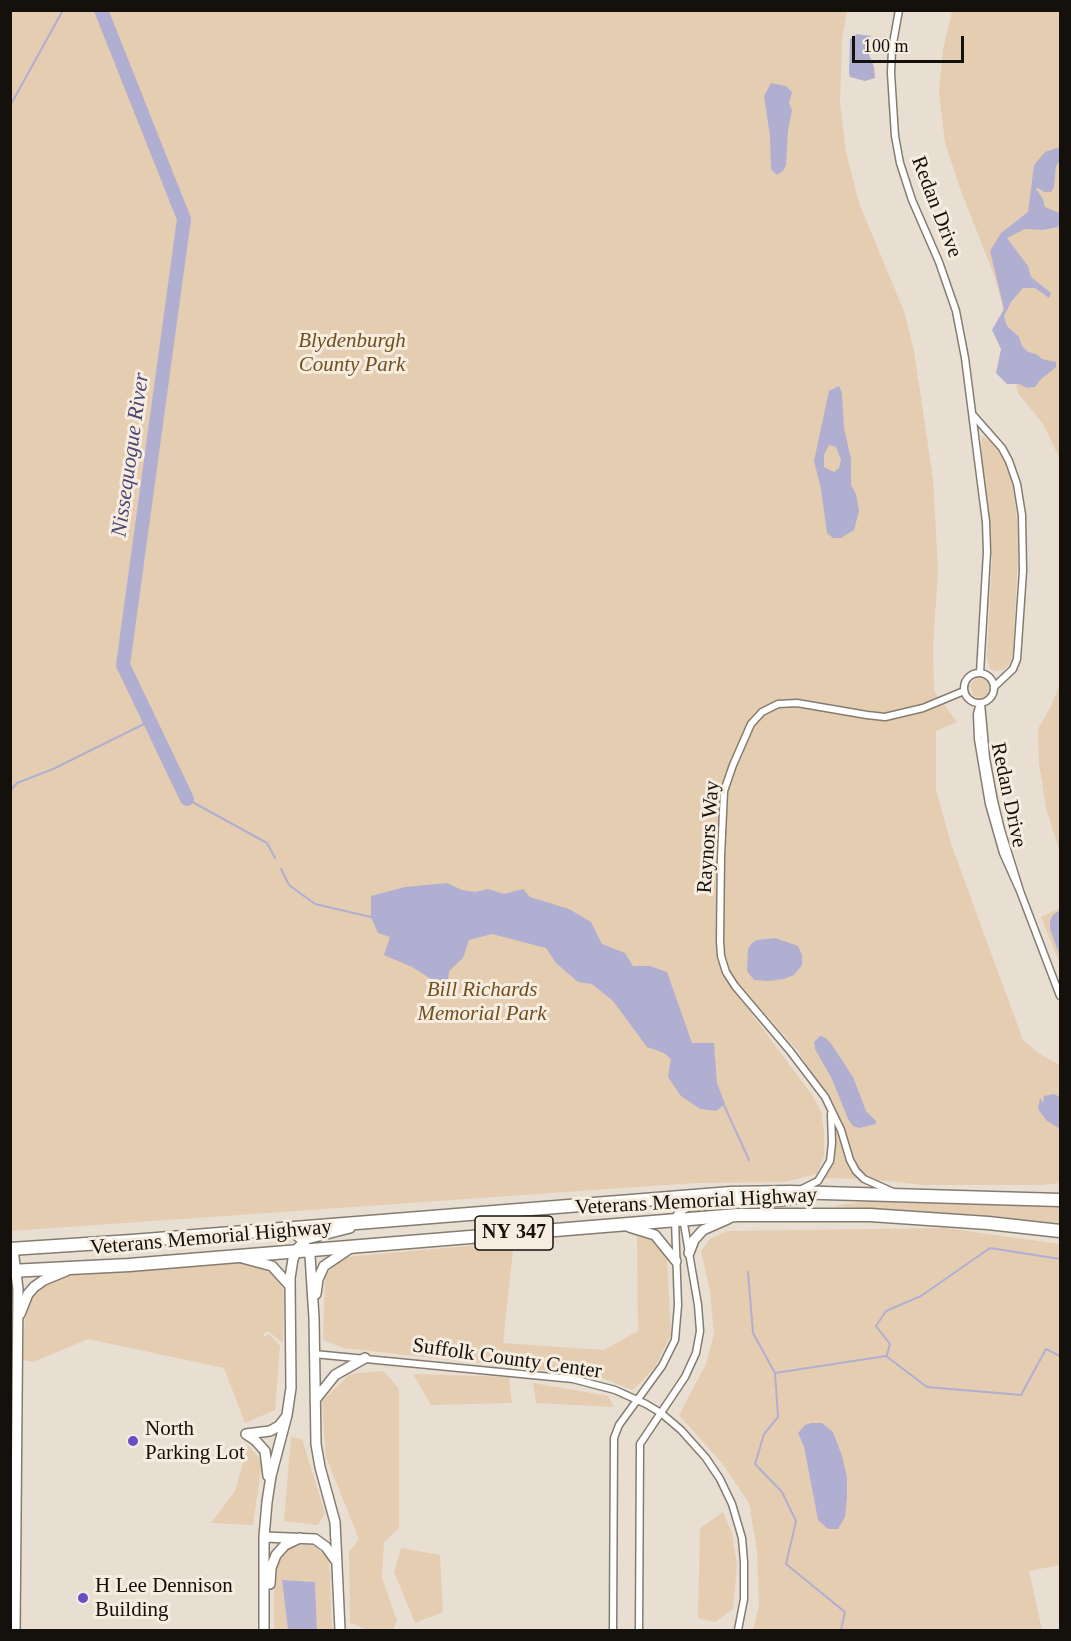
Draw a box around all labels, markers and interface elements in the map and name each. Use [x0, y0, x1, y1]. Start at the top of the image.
scale bar [855, 24, 968, 62]
text: 100 m [863, 36, 909, 56]
street label: Redan Drive [905, 153, 967, 261]
park label: Blydenburgh County Park [298, 328, 406, 378]
water label: Nissequogue River [106, 371, 156, 539]
street label: Redan Drive [985, 740, 1031, 850]
street label: Raynors Way [692, 780, 726, 894]
park label: Bill Richards Memorial Park [418, 977, 546, 1027]
street label: Veterans Memorial Highway [574, 1183, 818, 1221]
street label: Veterans Memorial Highway [89, 1215, 333, 1261]
road number: NY 347 [475, 1216, 553, 1250]
street label: Suffolk County Center [411, 1333, 603, 1385]
place label: North Parking Lot [145, 1416, 245, 1466]
marker: North Parking Lot [126, 1434, 140, 1448]
place label: H Lee Dennison Building [95, 1573, 233, 1623]
marker: H Lee Dennison Building [76, 1591, 90, 1605]

